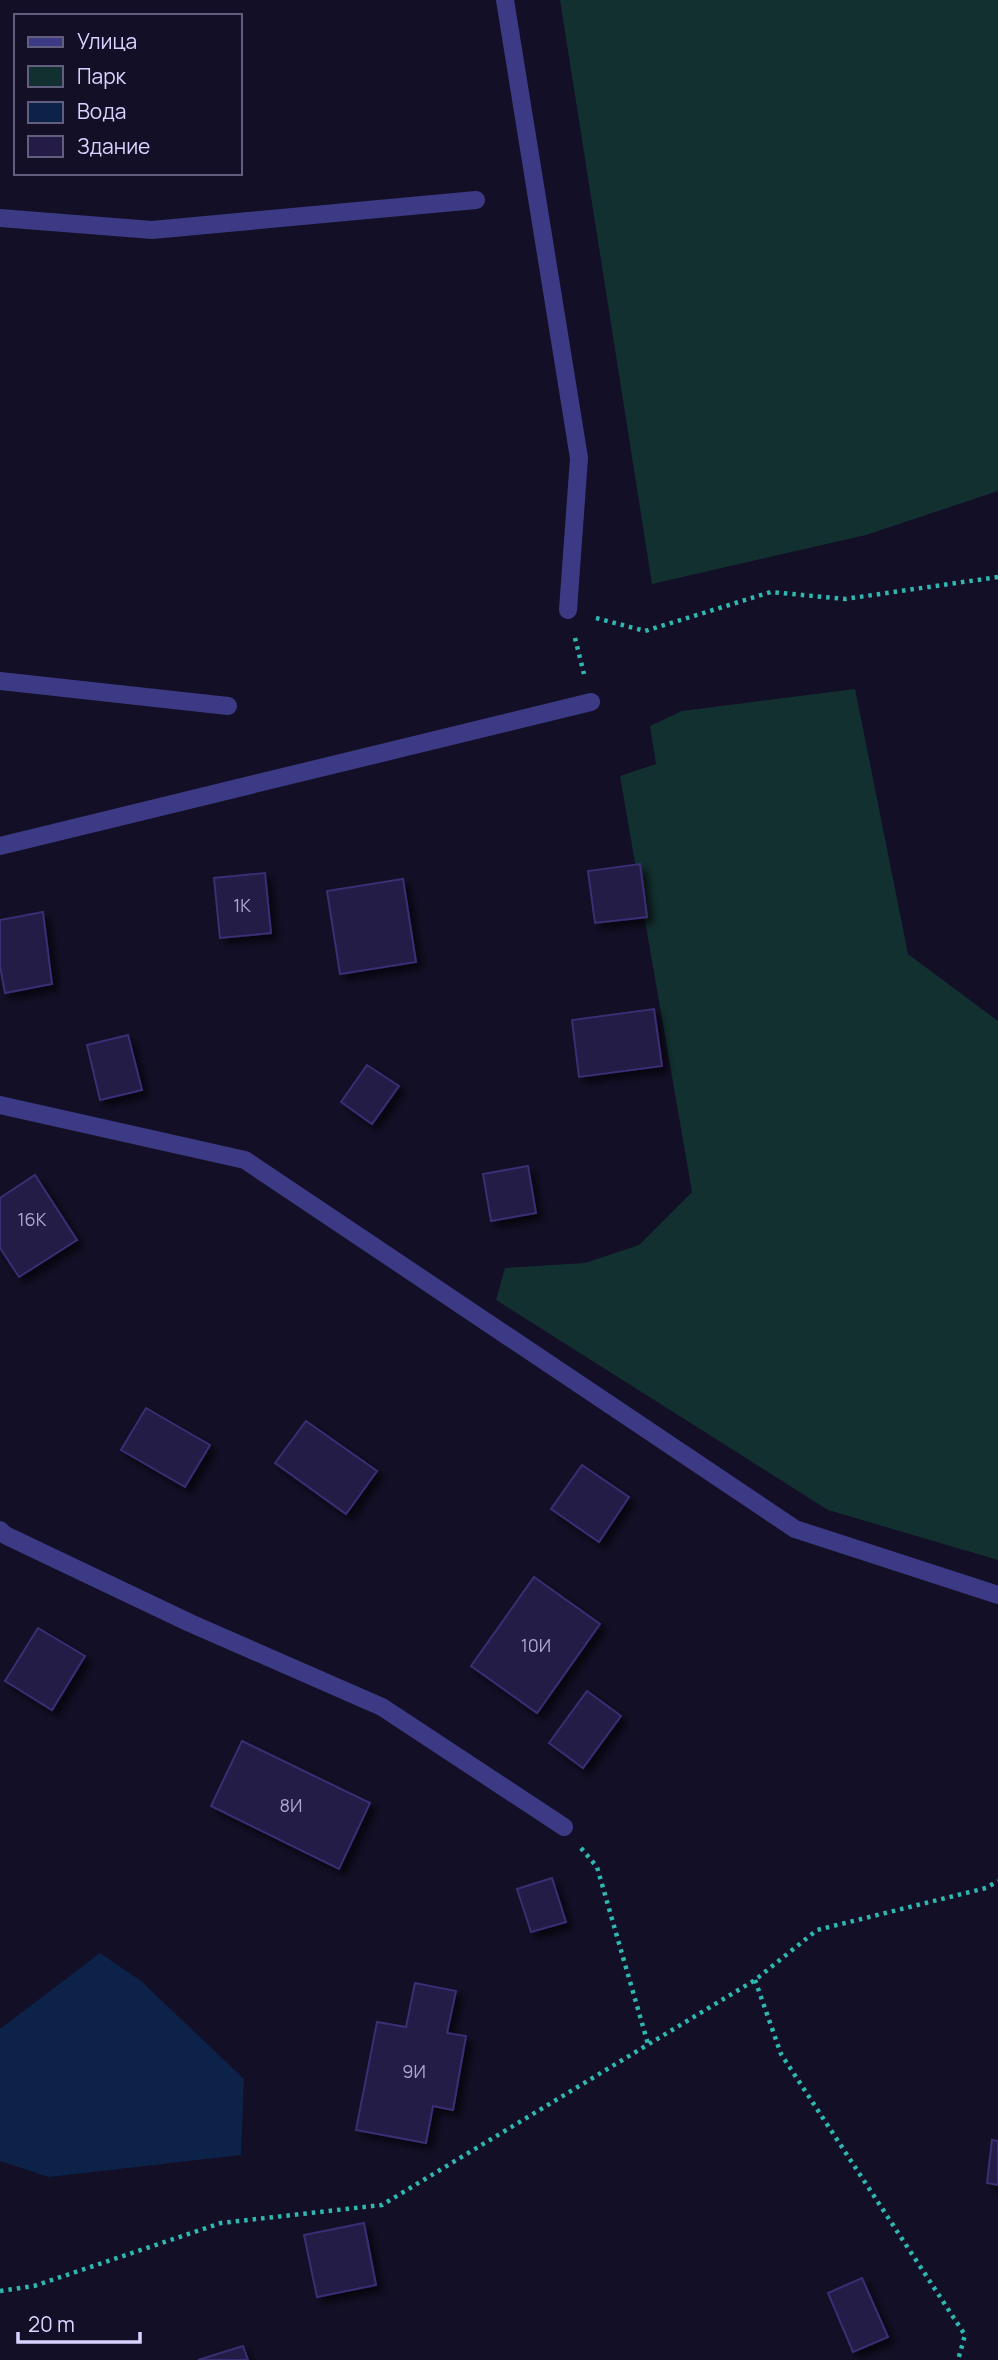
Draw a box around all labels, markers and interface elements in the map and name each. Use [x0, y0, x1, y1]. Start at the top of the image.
legend [14, 14, 242, 175]
text: Улица [77, 27, 137, 55]
text: Парк [77, 62, 127, 90]
text: Вода [77, 97, 127, 125]
text: Здание [77, 132, 150, 160]
house number: 1К [233, 893, 251, 917]
house number: 16К [18, 1207, 47, 1231]
house number: 10И [521, 1633, 551, 1657]
house number: 8И [280, 1793, 302, 1817]
house number: 9И [402, 2059, 426, 2083]
scale bar [18, 2300, 140, 2344]
text: 20 m [28, 2310, 75, 2338]

